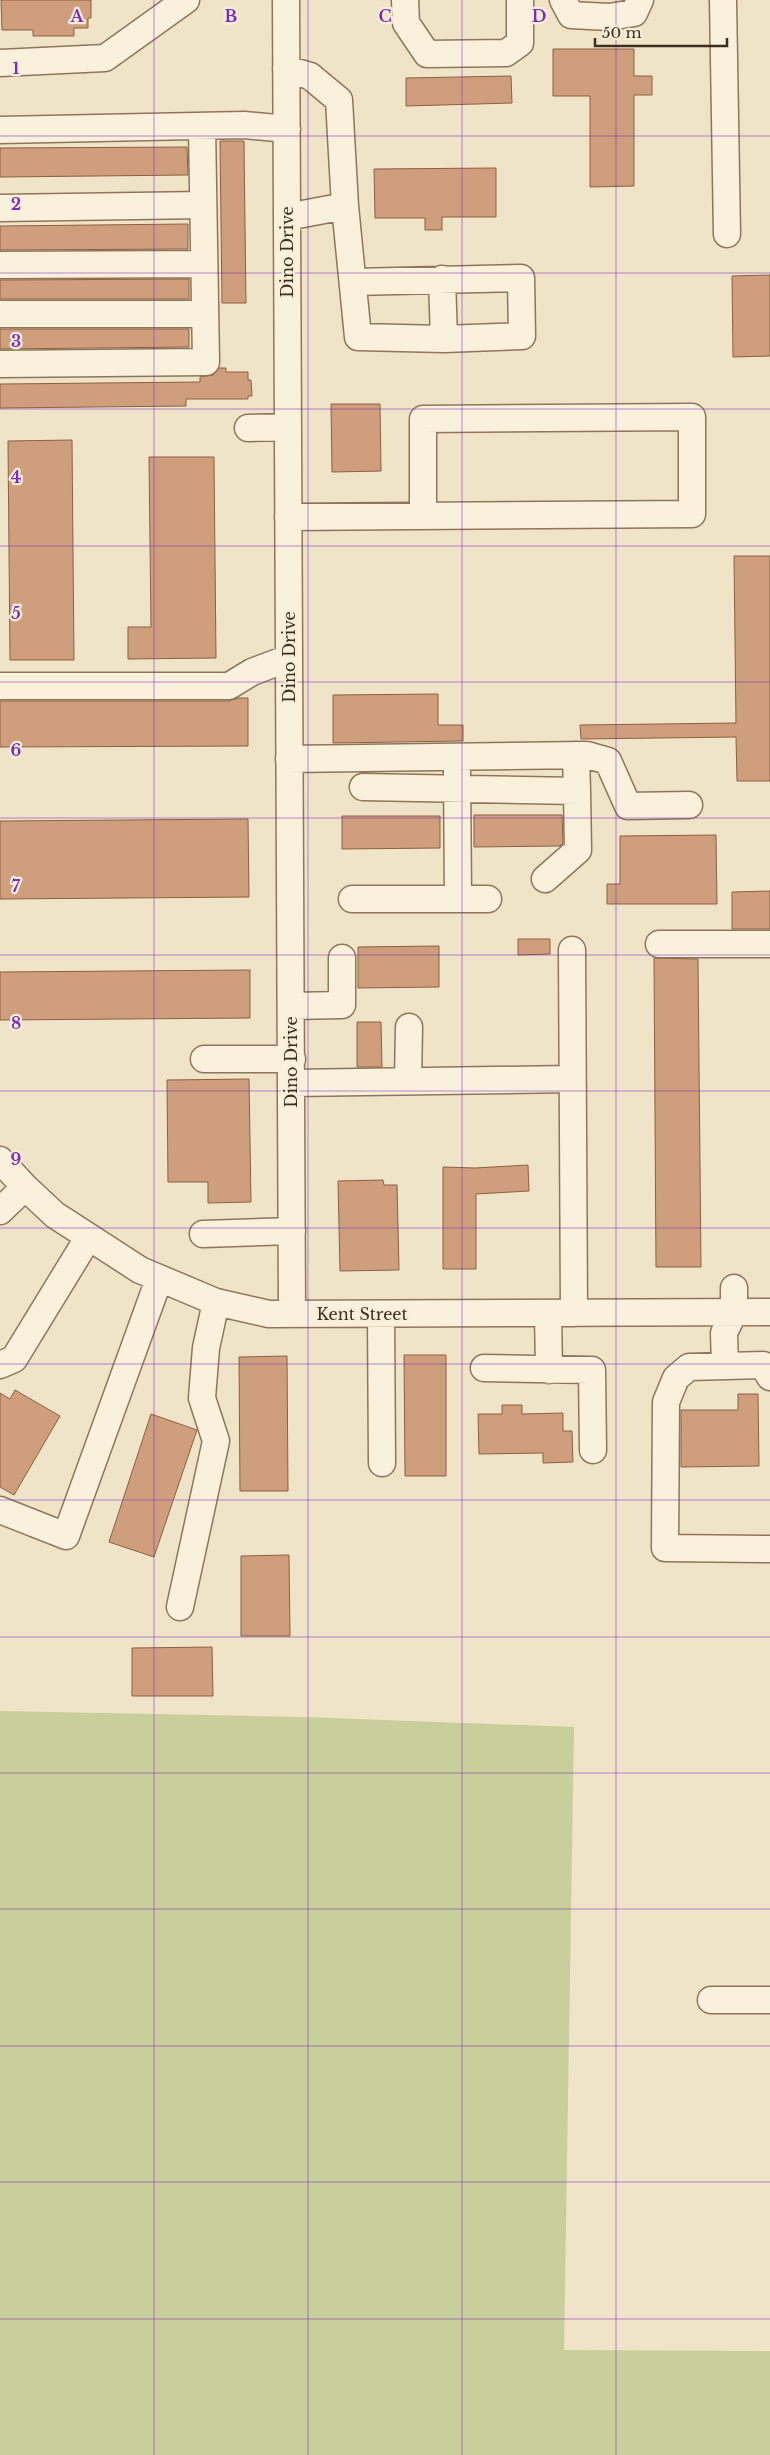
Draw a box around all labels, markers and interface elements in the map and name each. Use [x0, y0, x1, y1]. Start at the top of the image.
text: A [70, 6, 85, 26]
text: B [225, 6, 238, 26]
text: C [378, 6, 392, 26]
text: D [532, 6, 546, 26]
scale bar [595, 15, 728, 47]
text: 50 m [602, 23, 642, 42]
text: 1 [13, 58, 20, 78]
text: 2 [11, 194, 21, 214]
street label: Dino Drive [277, 206, 297, 298]
text: 3 [11, 331, 21, 351]
text: 4 [11, 467, 21, 487]
text: 5 [11, 603, 21, 623]
street label: Dino Drive [279, 611, 299, 703]
text: 6 [11, 740, 22, 760]
text: 7 [12, 876, 21, 896]
text: 8 [11, 1013, 21, 1033]
street label: Dino Drive [281, 1016, 301, 1108]
text: 9 [11, 1149, 22, 1169]
street label: Kent Street [316, 1304, 408, 1324]

